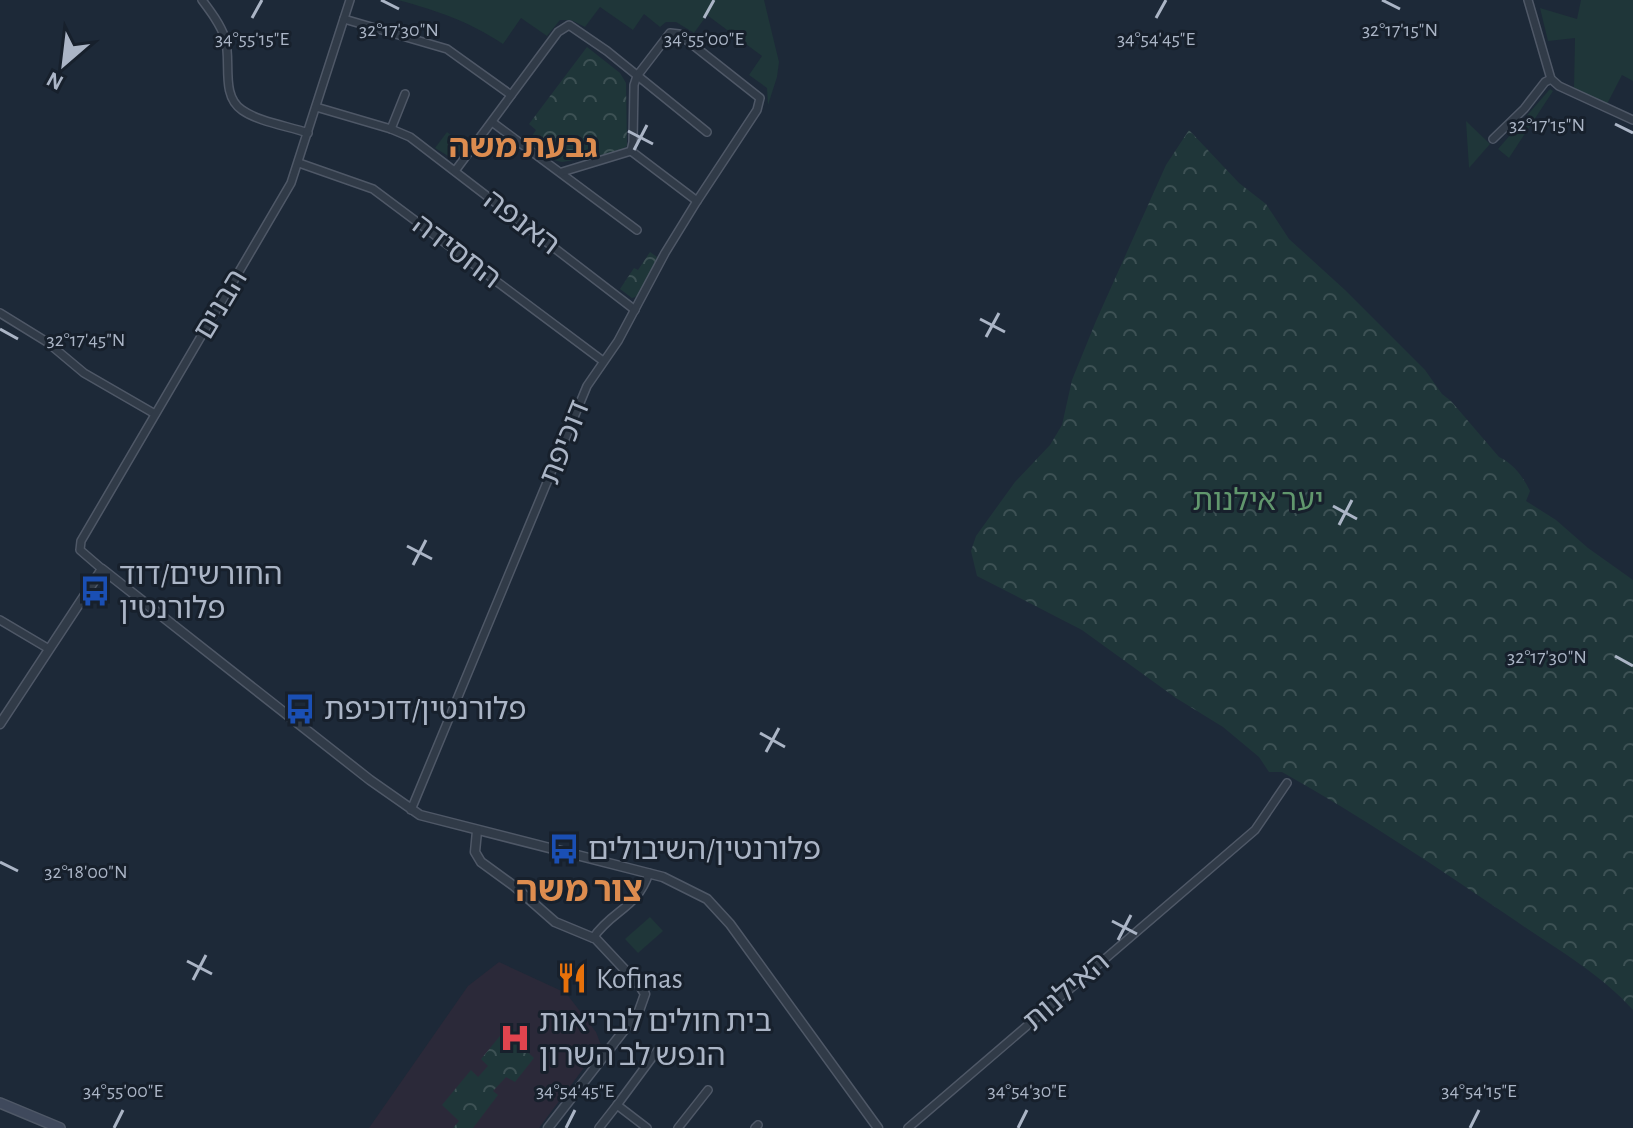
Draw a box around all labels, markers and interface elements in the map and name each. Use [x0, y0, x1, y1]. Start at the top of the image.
text: 32°17'30"N [359, 20, 439, 40]
text: 32°17'15"N [1362, 20, 1438, 40]
north arrow [24, 24, 104, 104]
text: 34°55'15"E [215, 29, 289, 49]
text: 34°55'00"E [664, 29, 744, 49]
text: 34°54'45"E [1117, 29, 1195, 49]
text: N [43, 67, 67, 94]
text: 32°17'15"N [1509, 115, 1585, 135]
district label: גבעת משה [448, 131, 598, 163]
street label: האנפה [478, 185, 565, 261]
street label: החסידה [407, 209, 506, 294]
street label: הבנים [189, 264, 253, 345]
text: 32°17'45"N [47, 330, 125, 350]
street label: דוכיפת [535, 396, 595, 489]
park label: יער אילנות [1192, 486, 1324, 516]
place label: החורשים/דוד פלורנטין [119, 560, 283, 624]
bus stop icon: החורשים/דוד פלורנטין [78, 574, 112, 608]
text: 32°17'30"N [1507, 647, 1587, 667]
bus stop icon: פלורנטין/דוכיפת [283, 692, 317, 726]
place label: פלורנטין/דוכיפת [324, 695, 527, 725]
bus stop icon: פלורנטין/השיבולים [547, 832, 581, 866]
place label: פלורנטין/השיבולים [588, 835, 821, 865]
text: 32°18'00"N [44, 862, 128, 882]
district label: צור משה [515, 874, 643, 908]
street label: האילנות [1018, 947, 1115, 1037]
restaurant icon: Kofinas [555, 961, 589, 995]
place label: Kofinas [596, 964, 683, 994]
place label: בית חולים לבריאות הנפש לב השרון [539, 1007, 772, 1071]
hospital icon: בית חולים לבריאות הנפש לב השרון [498, 1021, 532, 1055]
text: 34°55'00"E [83, 1081, 163, 1101]
text: 34°54'45"E [536, 1081, 614, 1101]
text: 34°54'30"E [987, 1081, 1067, 1101]
text: 34°54'15"E [1441, 1081, 1517, 1101]

